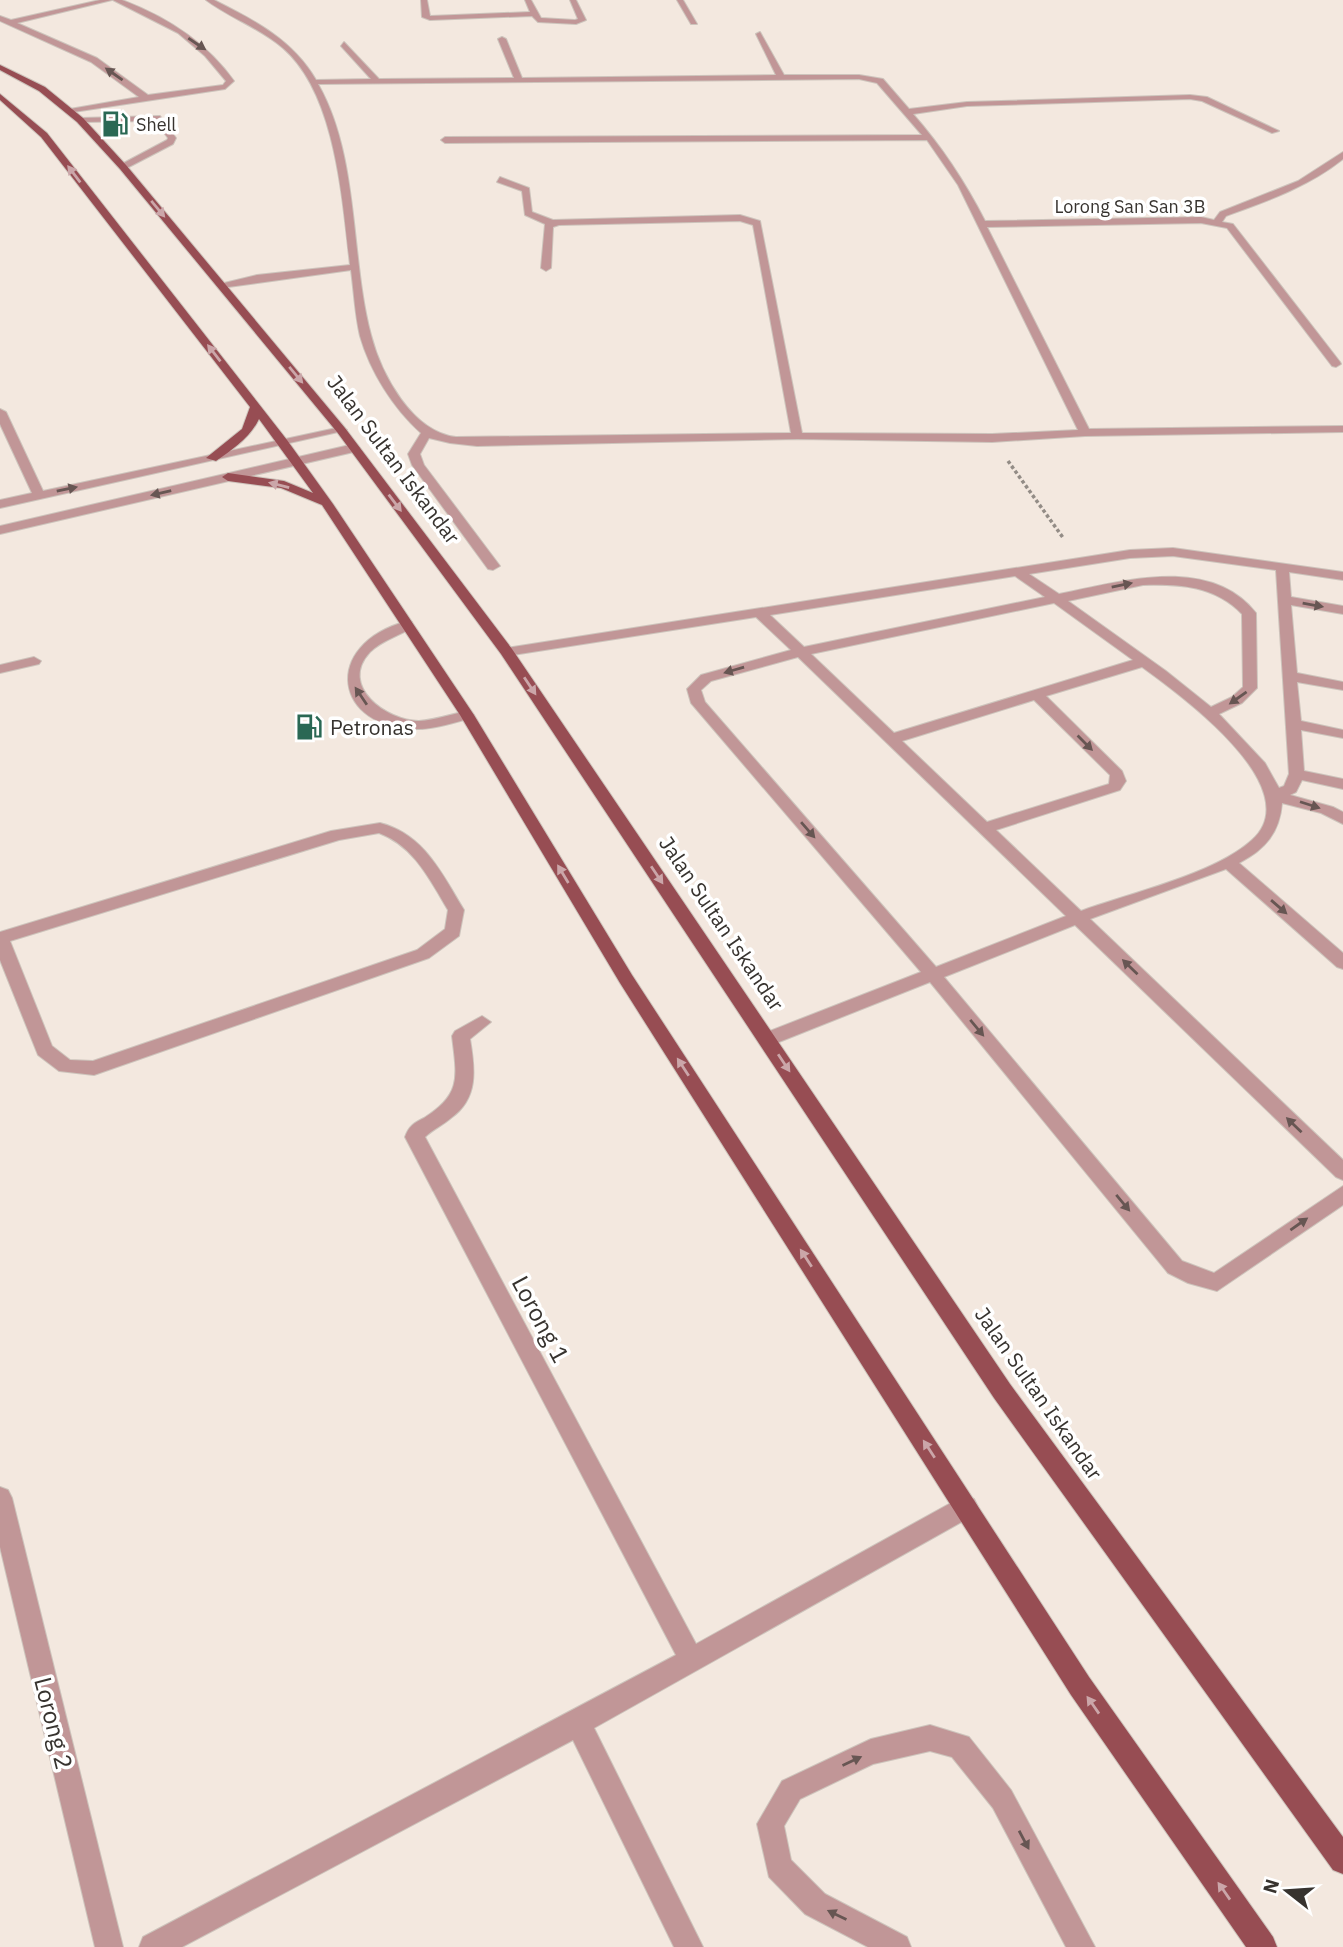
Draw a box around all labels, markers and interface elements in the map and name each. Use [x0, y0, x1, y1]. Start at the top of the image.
one-way arrow [188, 37, 206, 51]
one-way arrow [105, 67, 123, 81]
fuel station icon: Shell [100, 109, 130, 139]
place label: Shell [136, 113, 176, 136]
one-way arrow [67, 165, 81, 183]
street label: Lorong San San 3B [1054, 195, 1206, 218]
one-way arrow [150, 201, 165, 218]
one-way arrow [206, 345, 221, 363]
one-way arrow [288, 367, 303, 384]
street label: Jalan Sultan Iskandar [321, 369, 467, 549]
one-way arrow [268, 479, 290, 490]
one-way arrow [56, 484, 78, 495]
one-way arrow [150, 488, 172, 499]
one-way arrow [388, 494, 402, 512]
one-way arrow [1111, 580, 1133, 591]
one-way arrow [1302, 600, 1324, 611]
one-way arrow [723, 665, 745, 676]
one-way arrow [523, 677, 537, 695]
one-way arrow [354, 687, 368, 705]
one-way arrow [1228, 691, 1248, 704]
fuel station icon: Petronas [294, 712, 324, 742]
place label: Petronas [330, 713, 414, 741]
one-way arrow [1077, 734, 1094, 751]
one-way arrow [1299, 800, 1320, 810]
one-way arrow [800, 821, 815, 838]
street label: Jalan Sultan Iskandar [653, 830, 791, 1016]
one-way arrow [556, 864, 569, 883]
one-way arrow [650, 866, 664, 884]
one-way arrow [1270, 899, 1288, 915]
one-way arrow [1121, 959, 1138, 976]
one-way arrow [969, 1020, 984, 1037]
one-way arrow [778, 1053, 791, 1073]
one-way arrow [676, 1057, 689, 1077]
one-way arrow [1286, 1117, 1303, 1133]
one-way arrow [1115, 1194, 1130, 1212]
one-way arrow [1290, 1217, 1308, 1231]
one-way arrow [799, 1249, 813, 1267]
street label: Lorong 1 [505, 1270, 577, 1368]
street label: Jalan Sultan Iskandar [969, 1301, 1109, 1485]
one-way arrow [923, 1439, 936, 1459]
street label: Lorong 2 [27, 1674, 81, 1772]
one-way arrow [1086, 1696, 1100, 1714]
one-way arrow [842, 1756, 862, 1767]
one-way arrow [1018, 1830, 1030, 1850]
north arrow [1252, 1856, 1322, 1926]
text: N [1257, 1876, 1284, 1896]
one-way arrow [1217, 1882, 1231, 1900]
one-way arrow [827, 1909, 847, 1921]

